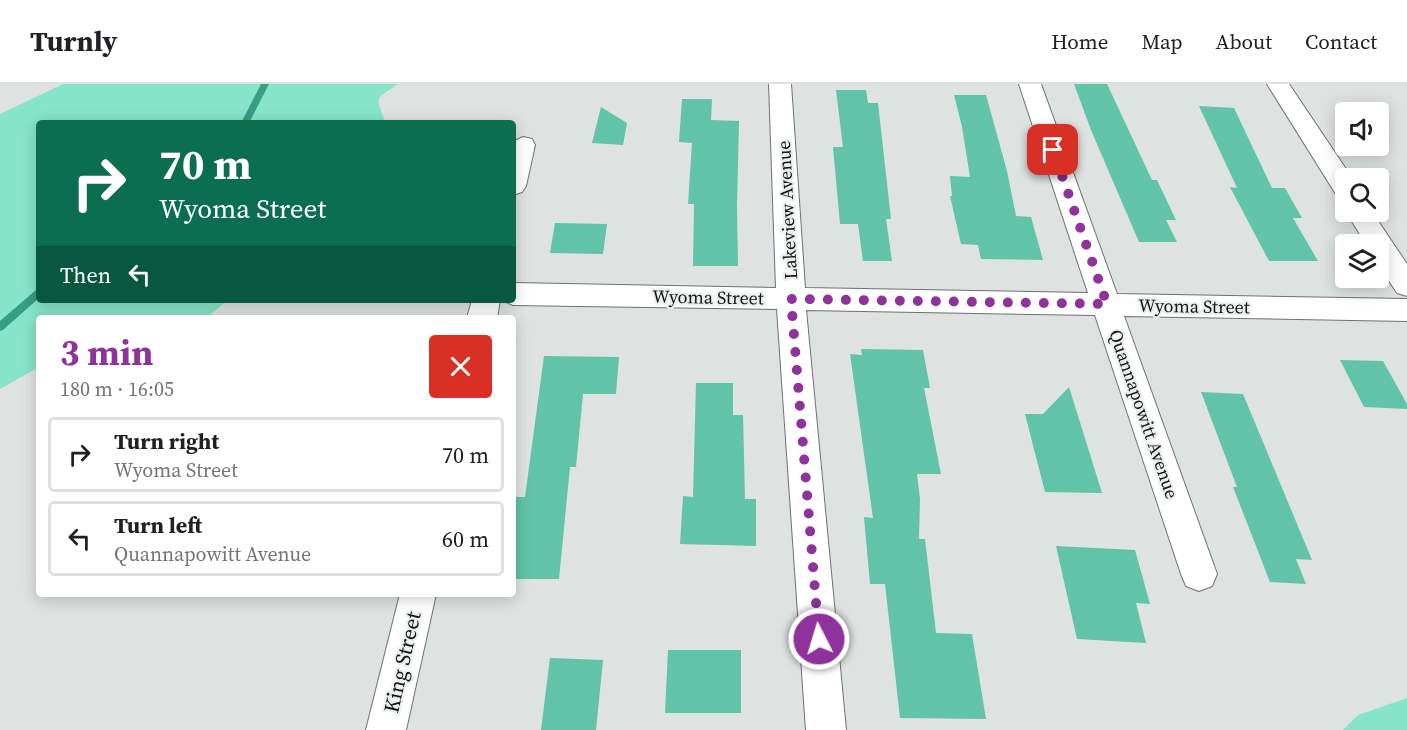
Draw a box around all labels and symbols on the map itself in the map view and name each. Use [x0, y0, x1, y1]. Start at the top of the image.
pin [1027, 124, 1078, 175]
street label: Lakeview Avenue [771, 140, 803, 280]
street label: Wyoma Street [652, 284, 764, 310]
street label: Wyoma Street [1138, 293, 1250, 319]
street label: Quannapowitt Avenue [1103, 326, 1185, 502]
position arrow [787, 607, 851, 671]
street label: King Street [376, 608, 428, 715]

